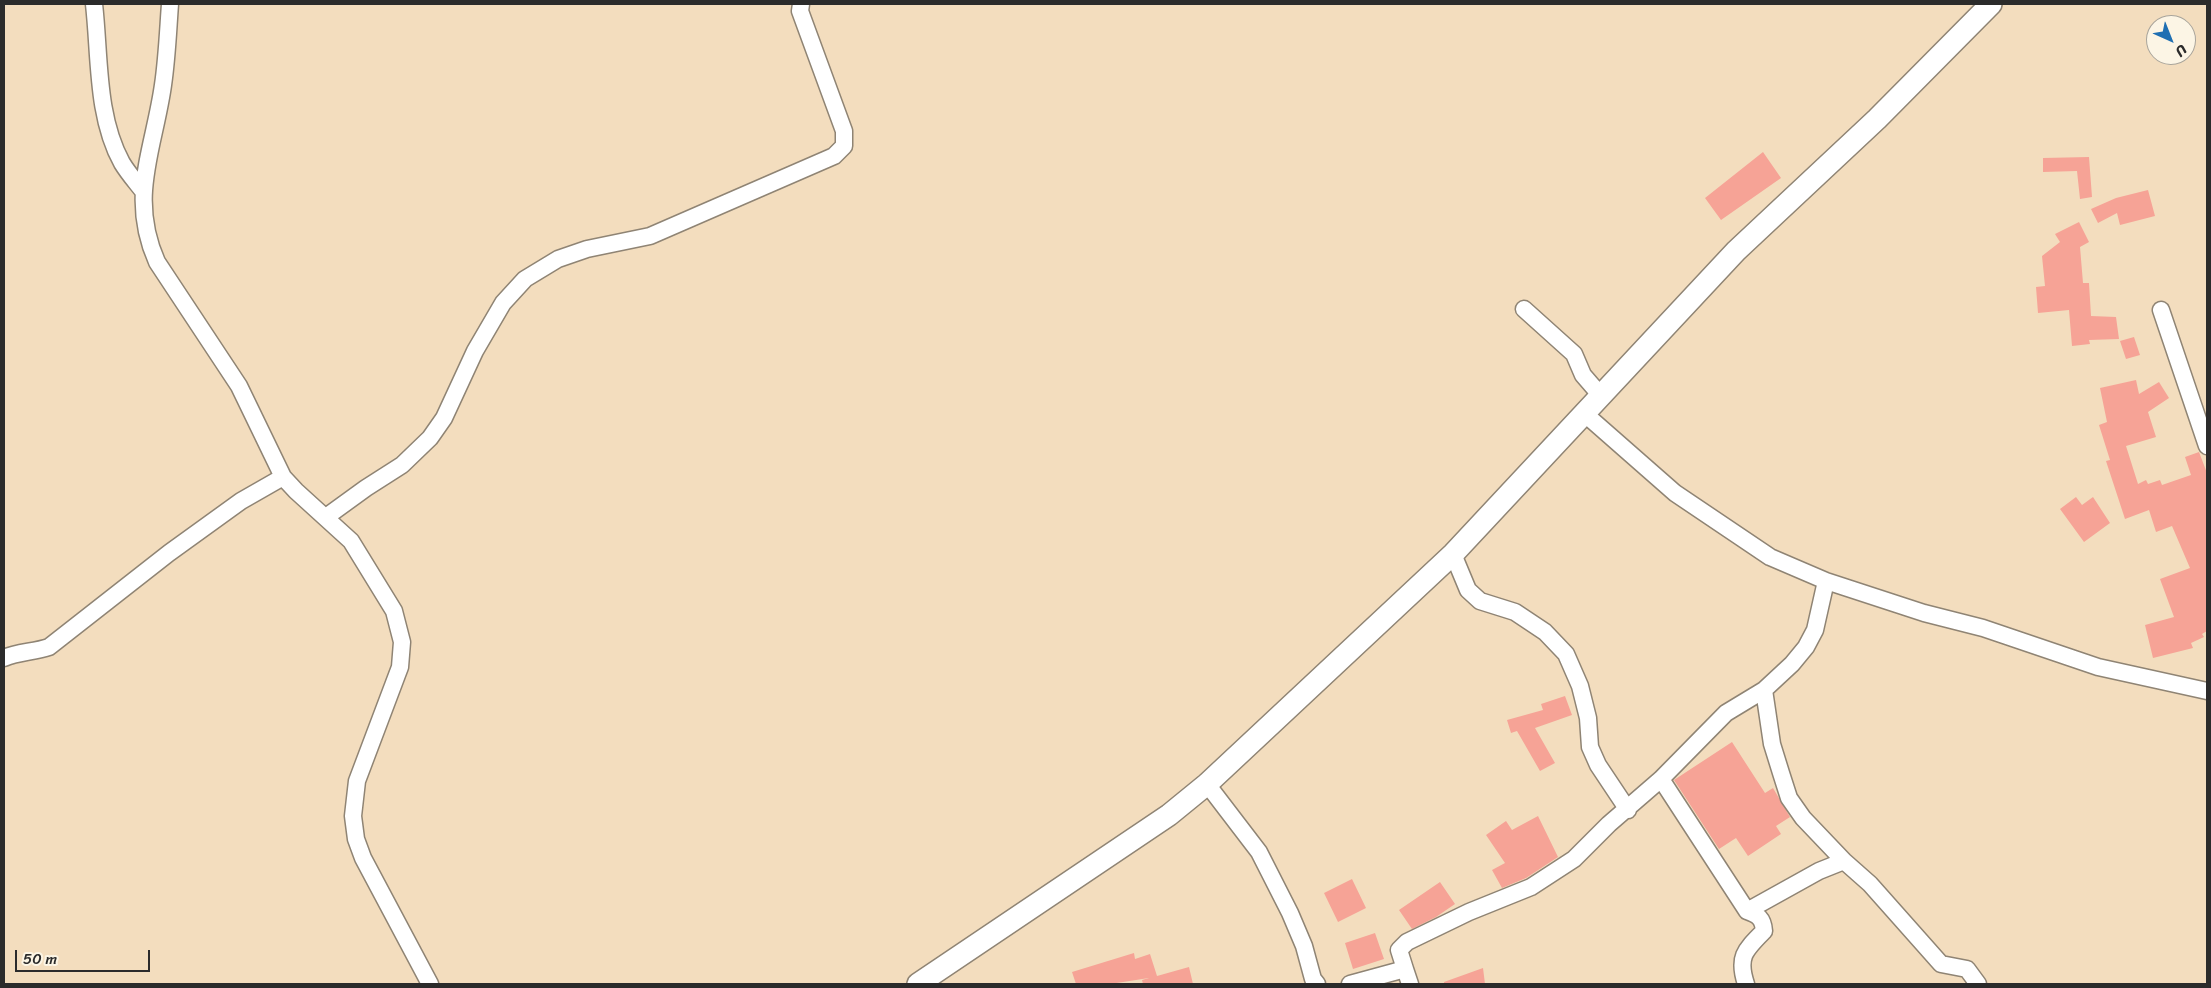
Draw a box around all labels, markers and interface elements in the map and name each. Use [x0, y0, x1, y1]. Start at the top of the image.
north arrow [2146, 15, 2196, 65]
text: U [2169, 38, 2193, 63]
scale bar [18, 940, 152, 972]
text: 50 m [23, 946, 57, 972]

